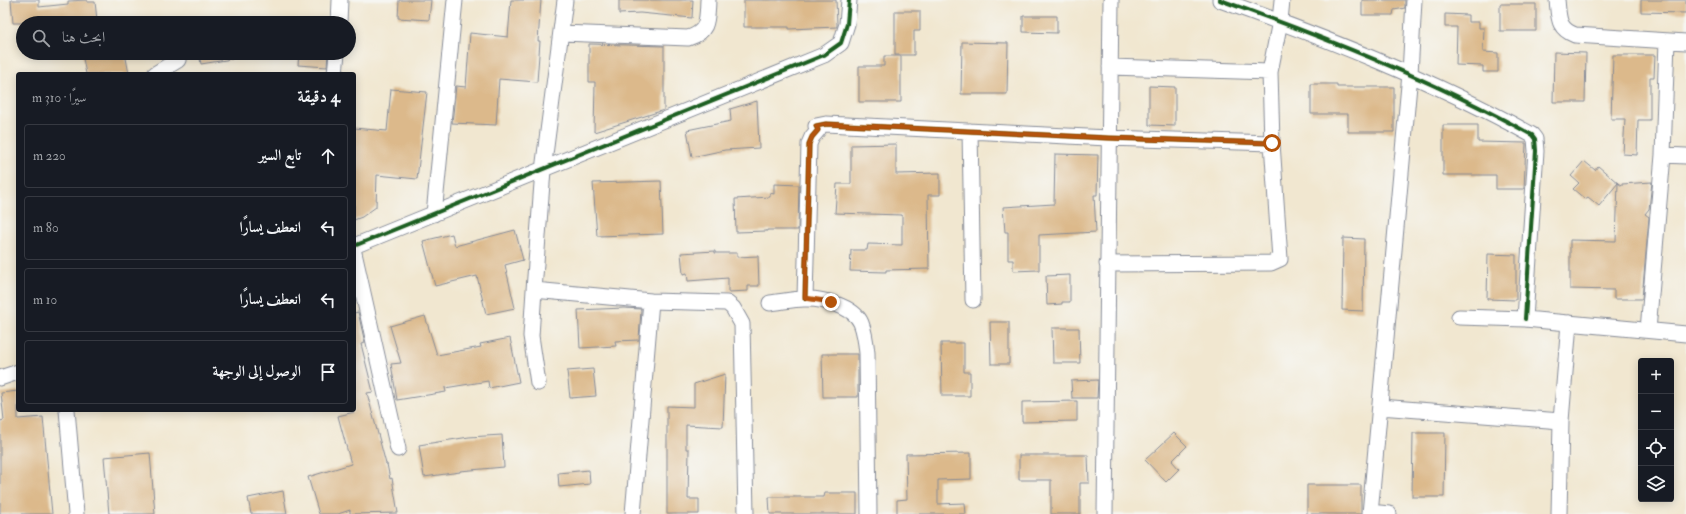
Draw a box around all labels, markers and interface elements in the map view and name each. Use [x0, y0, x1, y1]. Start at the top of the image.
search box [16, 16, 356, 60]
icon: search [30, 27, 52, 49]
text: ابحث هنا [62, 28, 105, 47]
text: 4 دقيقة [298, 86, 340, 107]
text: سيرًا · 310 m [32, 90, 86, 106]
route start [1263, 134, 1281, 152]
icon: ahead [317, 145, 339, 167]
text: تابع السير [259, 146, 301, 165]
text: 220 m [33, 148, 66, 164]
icon: left [317, 217, 339, 239]
text: انعطف يسارًا [240, 218, 301, 237]
text: 80 m [33, 220, 59, 236]
icon: left [317, 289, 339, 311]
text: انعطف يسارًا [240, 290, 301, 309]
text: 10 m [33, 292, 57, 308]
route end [822, 293, 840, 311]
map controls [1638, 358, 1674, 502]
button: + [1638, 358, 1674, 394]
icon: arrive [317, 361, 339, 383]
text: الوصول إلى الوجهة [213, 362, 301, 381]
button: − [1638, 394, 1674, 430]
button: locate [1638, 430, 1674, 466]
button: layers [1638, 466, 1674, 502]

